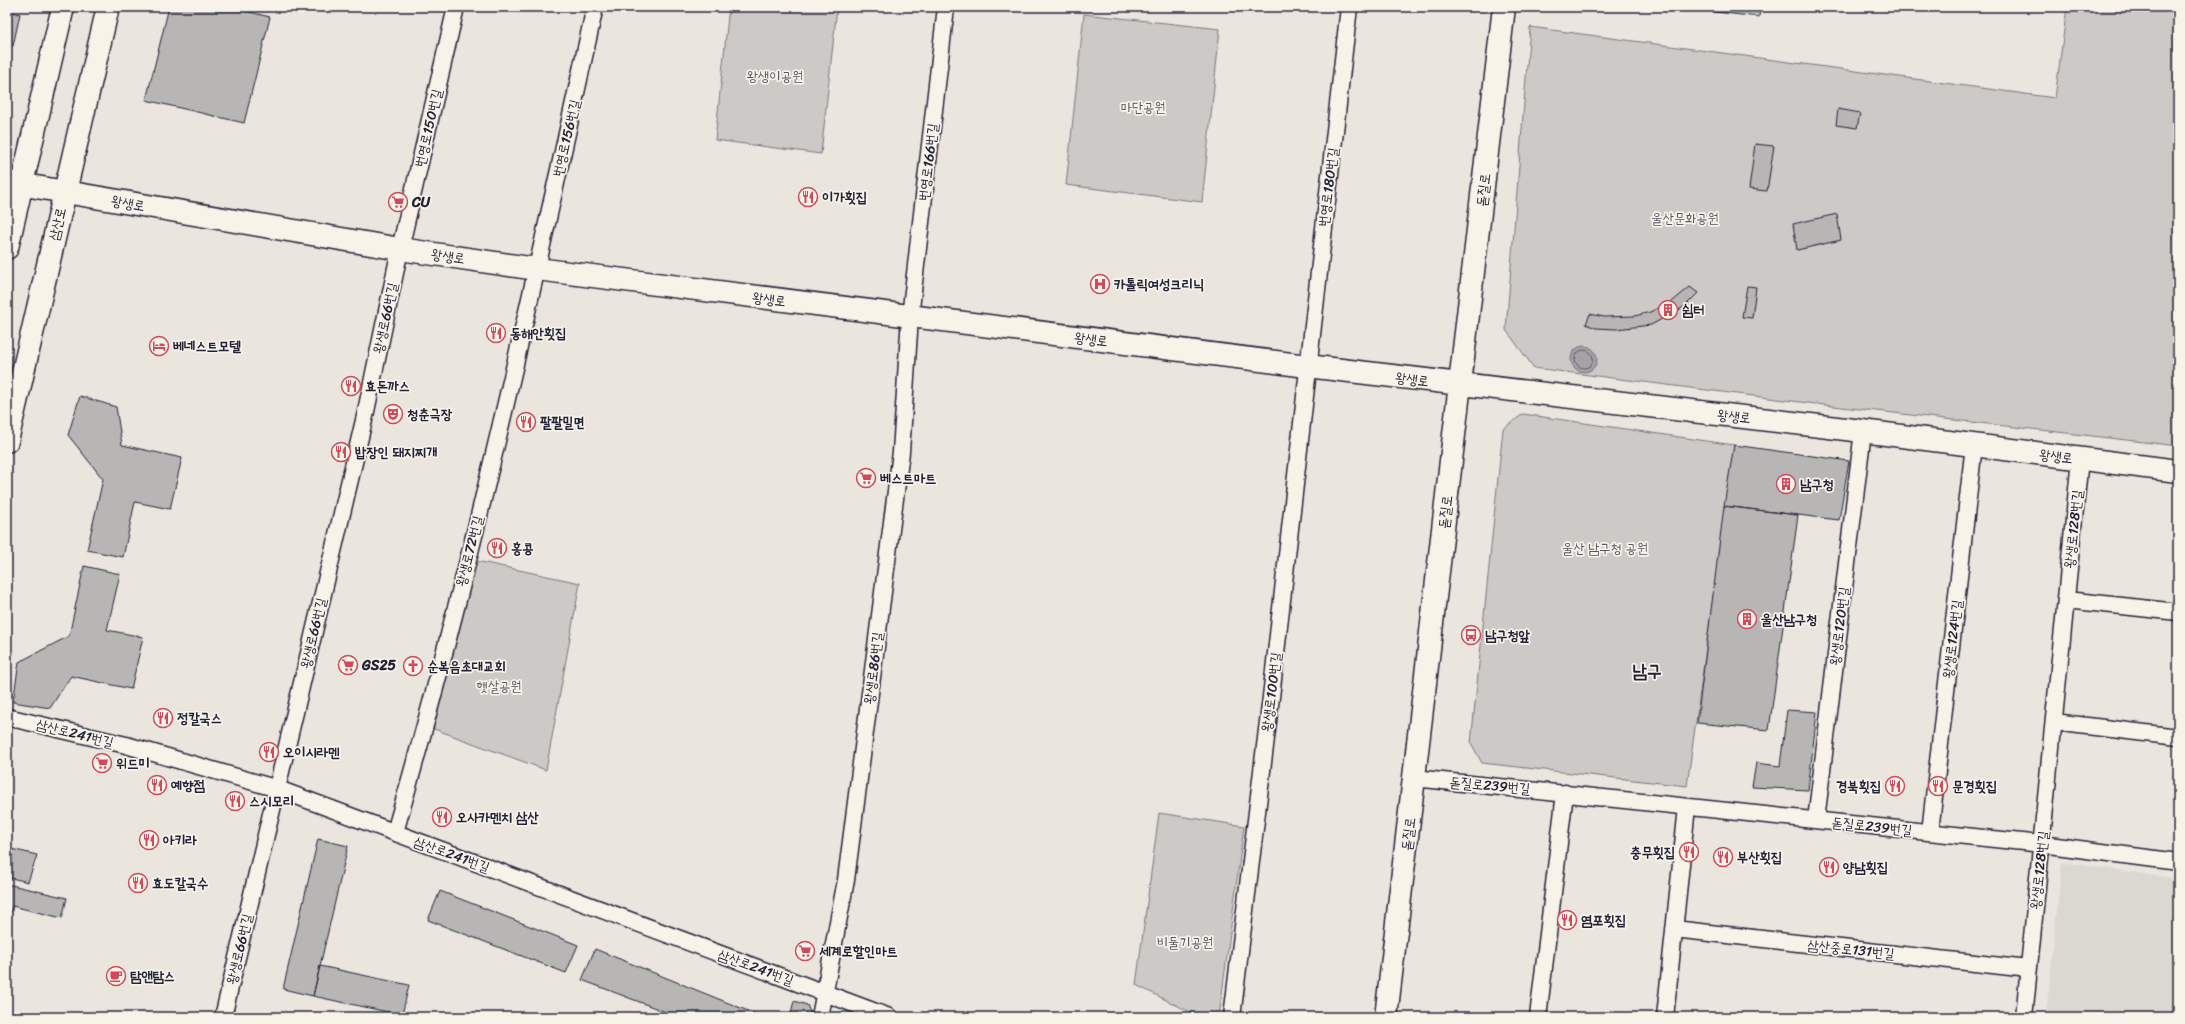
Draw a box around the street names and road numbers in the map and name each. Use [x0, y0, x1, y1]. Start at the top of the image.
street label: 번영로150번길 [407, 86, 450, 170]
street label: 번영로156번길 [545, 96, 588, 179]
street label: 번영로166번길 [911, 121, 946, 202]
street label: 번영로180번길 [1311, 145, 1346, 228]
street label: 돋질로 [1469, 172, 1498, 208]
street label: 왕생로 [109, 188, 147, 219]
street label: 삼산로 [42, 205, 73, 243]
street label: 왕생로 [429, 242, 466, 271]
street label: 왕생로66번길 [366, 279, 405, 356]
street label: 왕생로 [751, 285, 787, 314]
street label: 왕생로 [1073, 325, 1109, 354]
street label: 왕생로 [1394, 365, 1430, 394]
street label: 왕생로 [1716, 402, 1752, 431]
street label: 왕생로 [2038, 442, 2074, 471]
street label: 왕생로128번길 [2057, 488, 2090, 570]
street label: 돋질로 [1431, 494, 1460, 530]
street label: 왕생로72번길 [449, 512, 491, 589]
street label: 왕생로120번길 [1822, 584, 1857, 667]
street label: 왕생로66번길 [293, 594, 334, 671]
street label: 왕생로124번길 [1935, 598, 1970, 680]
street label: 왕생로86번길 [857, 630, 890, 706]
street label: 왕생로100번길 [1254, 650, 1289, 733]
street label: 삼산로241번길 [33, 712, 117, 755]
street label: 돋질로239번길 [1449, 770, 1532, 802]
street label: 돋질로239번길 [1831, 810, 1914, 843]
street label: 돋질로 [1394, 816, 1423, 852]
street label: 삼산로241번길 [410, 829, 494, 880]
street label: 왕생로128번길 [2023, 829, 2056, 911]
street label: 왕생로66번길 [219, 910, 260, 987]
street label: 삼산중로131번길 [1806, 933, 1896, 967]
street label: 삼산로241번길 [714, 942, 798, 993]

